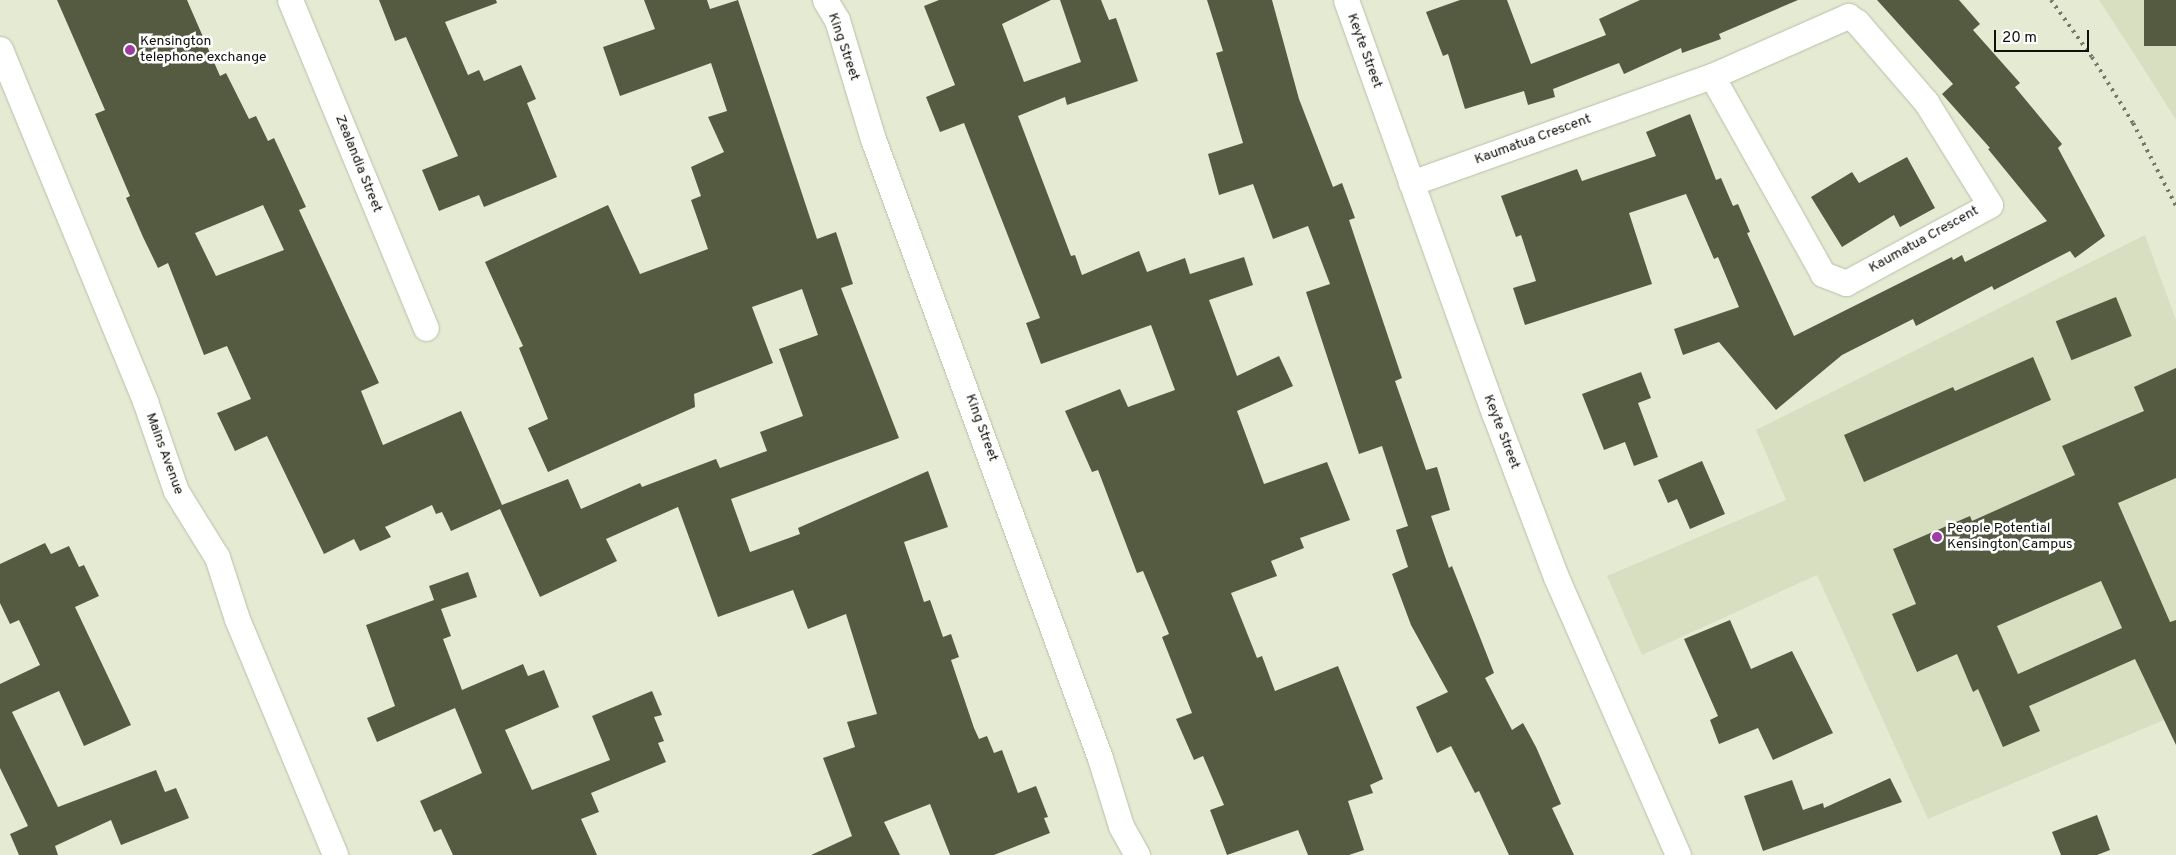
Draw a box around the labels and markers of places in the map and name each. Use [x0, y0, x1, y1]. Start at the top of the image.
place label: Kensington telephone exchange [140, 34, 267, 66]
marker: Kensington telephone exchange [124, 44, 136, 56]
place label: People Potential Kensington Campus [1947, 521, 2073, 554]
marker: People Potential Kensington Campus [1931, 531, 1943, 543]

